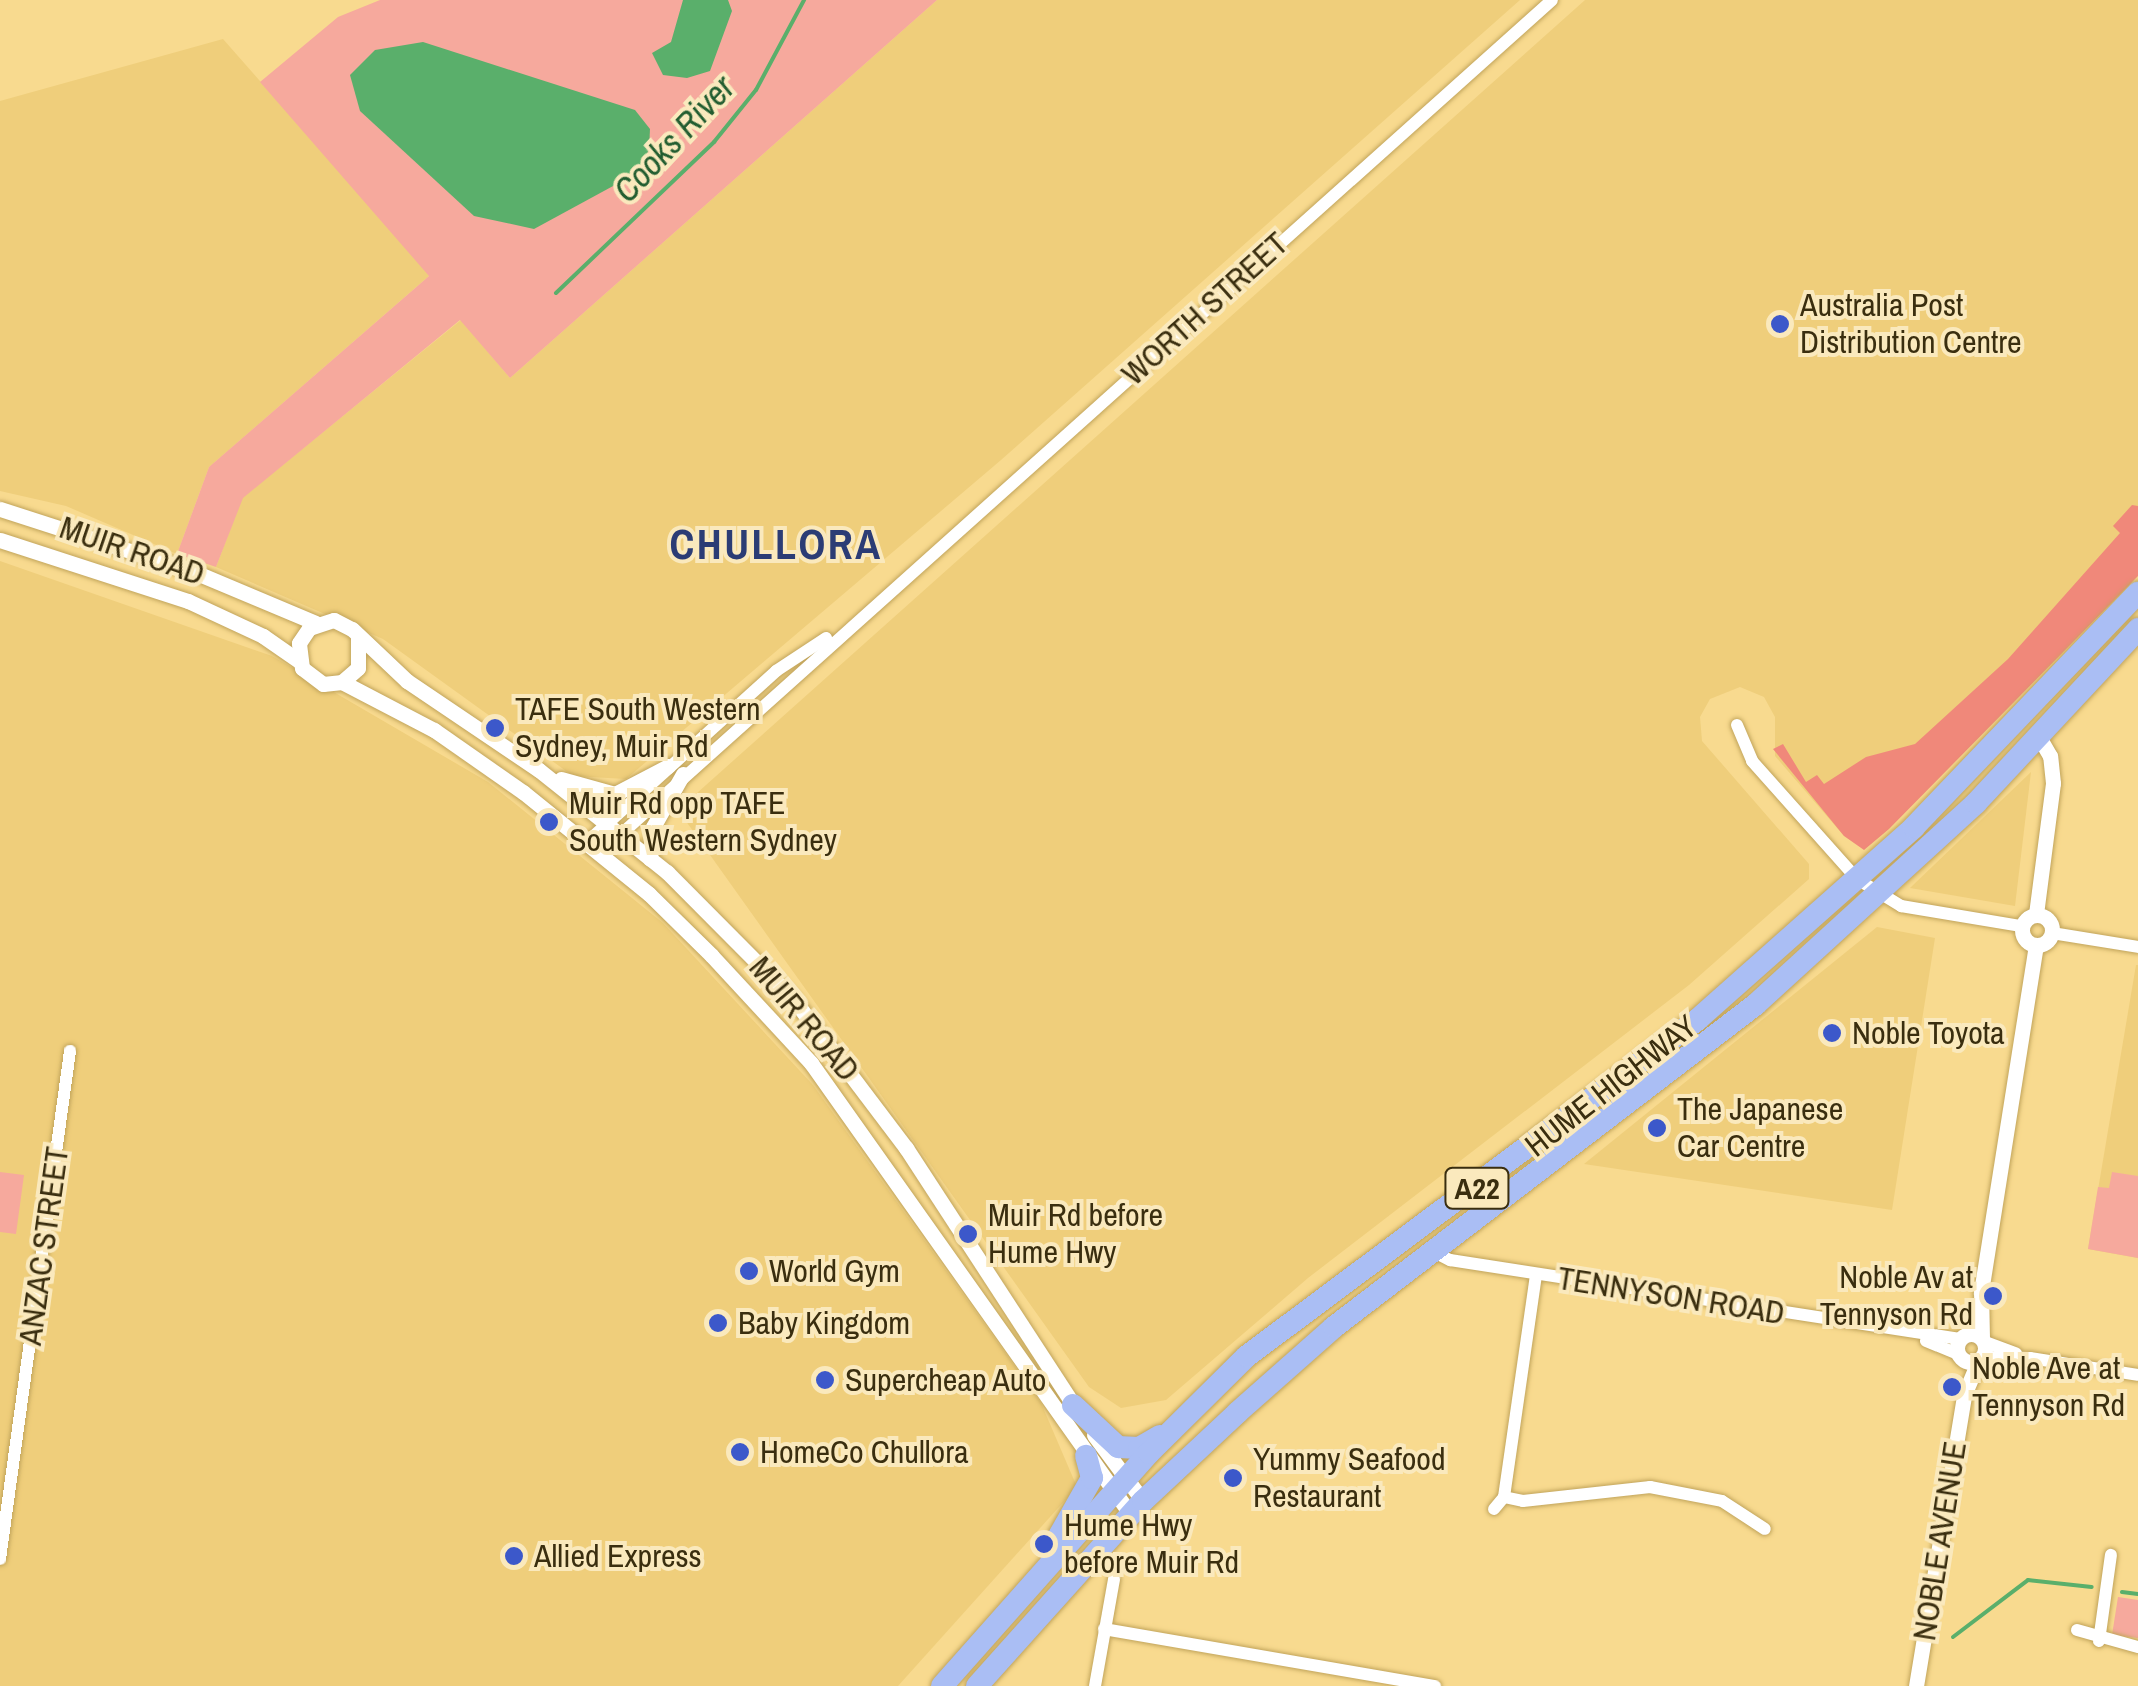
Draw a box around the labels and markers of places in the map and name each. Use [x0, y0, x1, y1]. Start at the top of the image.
place label: Australia Post Distribution Centre [1800, 287, 2022, 362]
marker: Australia Post Distribution Centre [1769, 313, 1791, 335]
place label: TAFE South Western Sydney, Muir Rd [515, 691, 761, 766]
marker: TAFE South Western Sydney, Muir Rd [484, 717, 506, 739]
place label: Muir Rd opp TAFE South Western Sydney [569, 785, 837, 860]
marker: Muir Rd opp TAFE South Western Sydney [538, 811, 560, 833]
place label: Noble Toyota [1852, 1014, 2005, 1052]
marker: Noble Toyota [1821, 1022, 1843, 1044]
place label: The Japanese Car Centre [1677, 1091, 1843, 1166]
marker: The Japanese Car Centre [1646, 1117, 1668, 1139]
place label: Muir Rd before Hume Hwy [988, 1197, 1163, 1272]
marker: Muir Rd before Hume Hwy [957, 1223, 979, 1245]
place label: World Gym [769, 1252, 900, 1290]
place label: Noble Av at Tennyson Rd [1820, 1259, 1973, 1334]
marker: World Gym [738, 1260, 760, 1282]
marker: Noble Av at Tennyson Rd [1982, 1285, 2004, 1307]
place label: Baby Kingdom [738, 1304, 910, 1342]
marker: Baby Kingdom [707, 1312, 729, 1334]
place label: Noble Ave at Tennyson Rd [1972, 1350, 2125, 1425]
place label: Supercheap Auto [845, 1361, 1048, 1399]
marker: Supercheap Auto [814, 1369, 836, 1391]
marker: Noble Ave at Tennyson Rd [1941, 1376, 1963, 1398]
place label: HomeCo Chullora [760, 1433, 969, 1471]
marker: HomeCo Chullora [729, 1441, 751, 1463]
place label: Yummy Seafood Restaurant [1253, 1441, 1446, 1516]
marker: Yummy Seafood Restaurant [1222, 1467, 1244, 1489]
place label: Hume Hwy before Muir Rd [1064, 1507, 1239, 1582]
marker: Hume Hwy before Muir Rd [1033, 1533, 1055, 1555]
place label: Allied Express [534, 1537, 702, 1575]
marker: Allied Express [503, 1545, 525, 1567]

